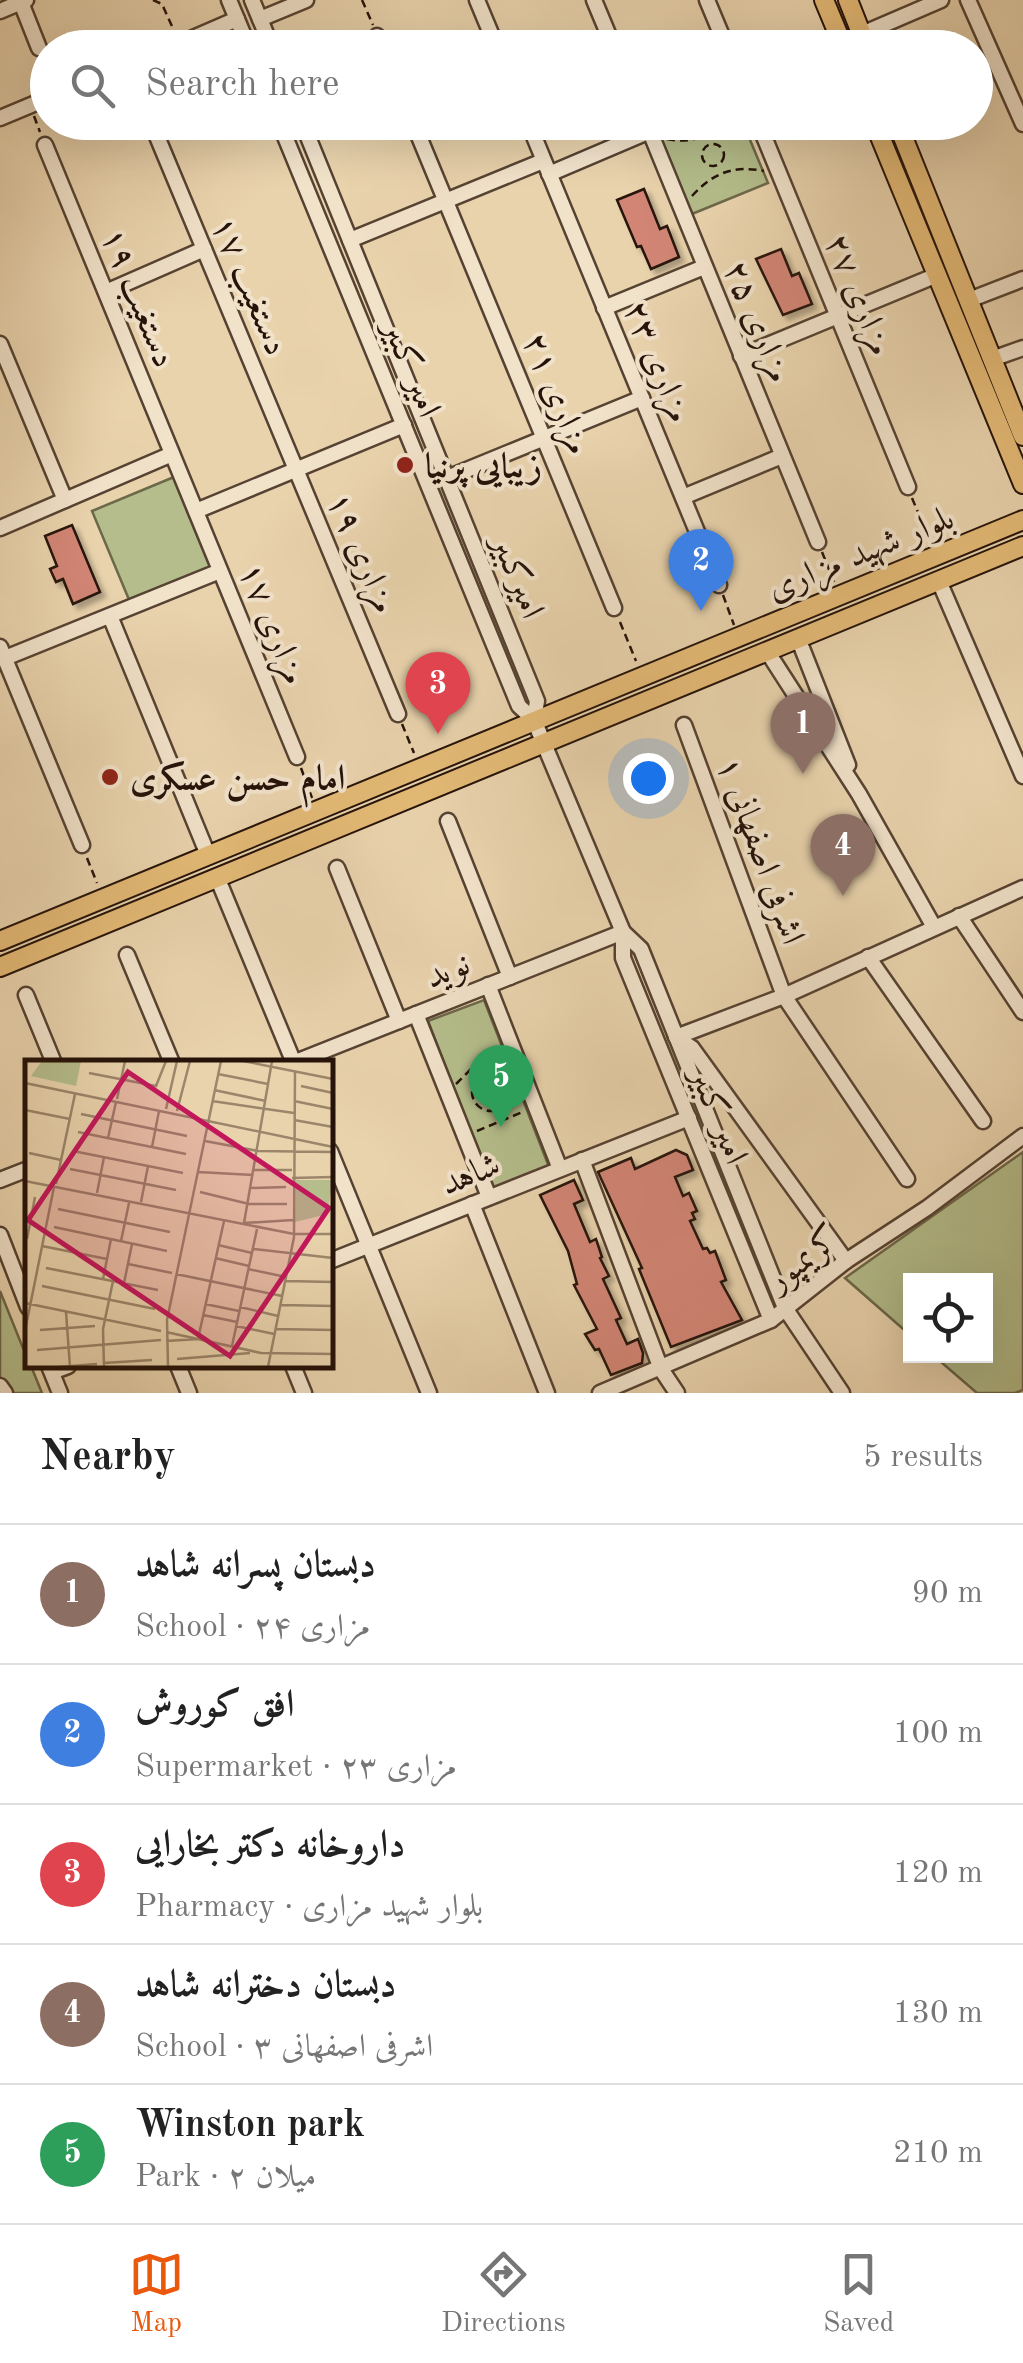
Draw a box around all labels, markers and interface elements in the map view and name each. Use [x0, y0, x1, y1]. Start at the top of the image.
search box [30, 30, 993, 140]
icon: search [65, 58, 120, 113]
text: Search here [145, 66, 340, 104]
street label: دستغیب ۱۷ [201, 211, 294, 362]
street label: دستغیب ۱۹ [91, 223, 181, 374]
street label: مزاری ۲۷ [814, 229, 898, 362]
street label: مزاری ۲۵ [713, 256, 797, 389]
street label: مزاری ۲۳ [613, 296, 697, 429]
street label: امیر کبیر [373, 313, 446, 423]
street label: مزاری ۲۱ [512, 328, 596, 461]
place label: زیبایی پرنیا [425, 450, 542, 488]
marker: زیبایی پرنیا [394, 454, 416, 476]
street label: مزاری ۱۹ [316, 487, 402, 620]
street label: بلوار شهید مزاری [763, 501, 961, 611]
street label: امیرکبیر [482, 528, 549, 624]
pin: 2 [668, 528, 734, 611]
street label: مزاری ۱۷ [228, 558, 312, 691]
pin: 3 [406, 652, 470, 734]
pin: 1 [770, 692, 836, 774]
street label: اشرفی اصفهانی ۱ [707, 752, 810, 950]
your location [623, 753, 674, 804]
place label: امام حسن عسکری [130, 760, 345, 808]
marker: امام حسن عسکری [99, 766, 121, 788]
pin: 4 [810, 814, 876, 896]
street label: نوید [421, 947, 476, 998]
pin: 5 [468, 1044, 534, 1127]
inset map [25, 1060, 332, 1368]
street label: امیر کبیر [680, 1060, 753, 1170]
street label: شاهد [436, 1148, 505, 1203]
street label: کریمپور [757, 1219, 850, 1304]
map controls [903, 1273, 993, 1363]
button: locate [903, 1273, 993, 1363]
text: Nearby [40, 1437, 176, 1479]
text: 5 results [863, 1442, 983, 1474]
text: دبستان پسرانه شاهد [135, 1547, 376, 1585]
text: 1 [63, 1578, 82, 1610]
text: 90 m [912, 1578, 983, 1610]
text: School · مزاری ۲۴ [135, 1612, 370, 1644]
text: افق کوروش [135, 1687, 294, 1725]
text: 2 [63, 1718, 82, 1750]
text: 100 m [893, 1718, 983, 1750]
text: Supermarket · مزاری ۲۳ [135, 1752, 457, 1784]
text: داروخانه دکتر بخارایی [135, 1827, 405, 1865]
text: 3 [63, 1858, 82, 1890]
text: 120 m [893, 1858, 983, 1890]
text: Pharmacy · بلوار شهید مزاری [135, 1892, 483, 1924]
text: دبستان دخترانه شاهد [135, 1967, 396, 2005]
text: 4 [63, 1998, 82, 2030]
text: 130 m [893, 1998, 983, 2030]
text: School · اشرفی اصفهانی ۳ [135, 2032, 433, 2064]
text: Winston park [135, 2107, 365, 2145]
text: 5 [63, 2138, 82, 2170]
text: 210 m [893, 2138, 983, 2170]
text: Park · میلان ۲ [135, 2162, 316, 2194]
tab: Map [129, 2247, 184, 2342]
tab: Directions [441, 2247, 566, 2342]
tab: Saved [823, 2247, 894, 2342]

